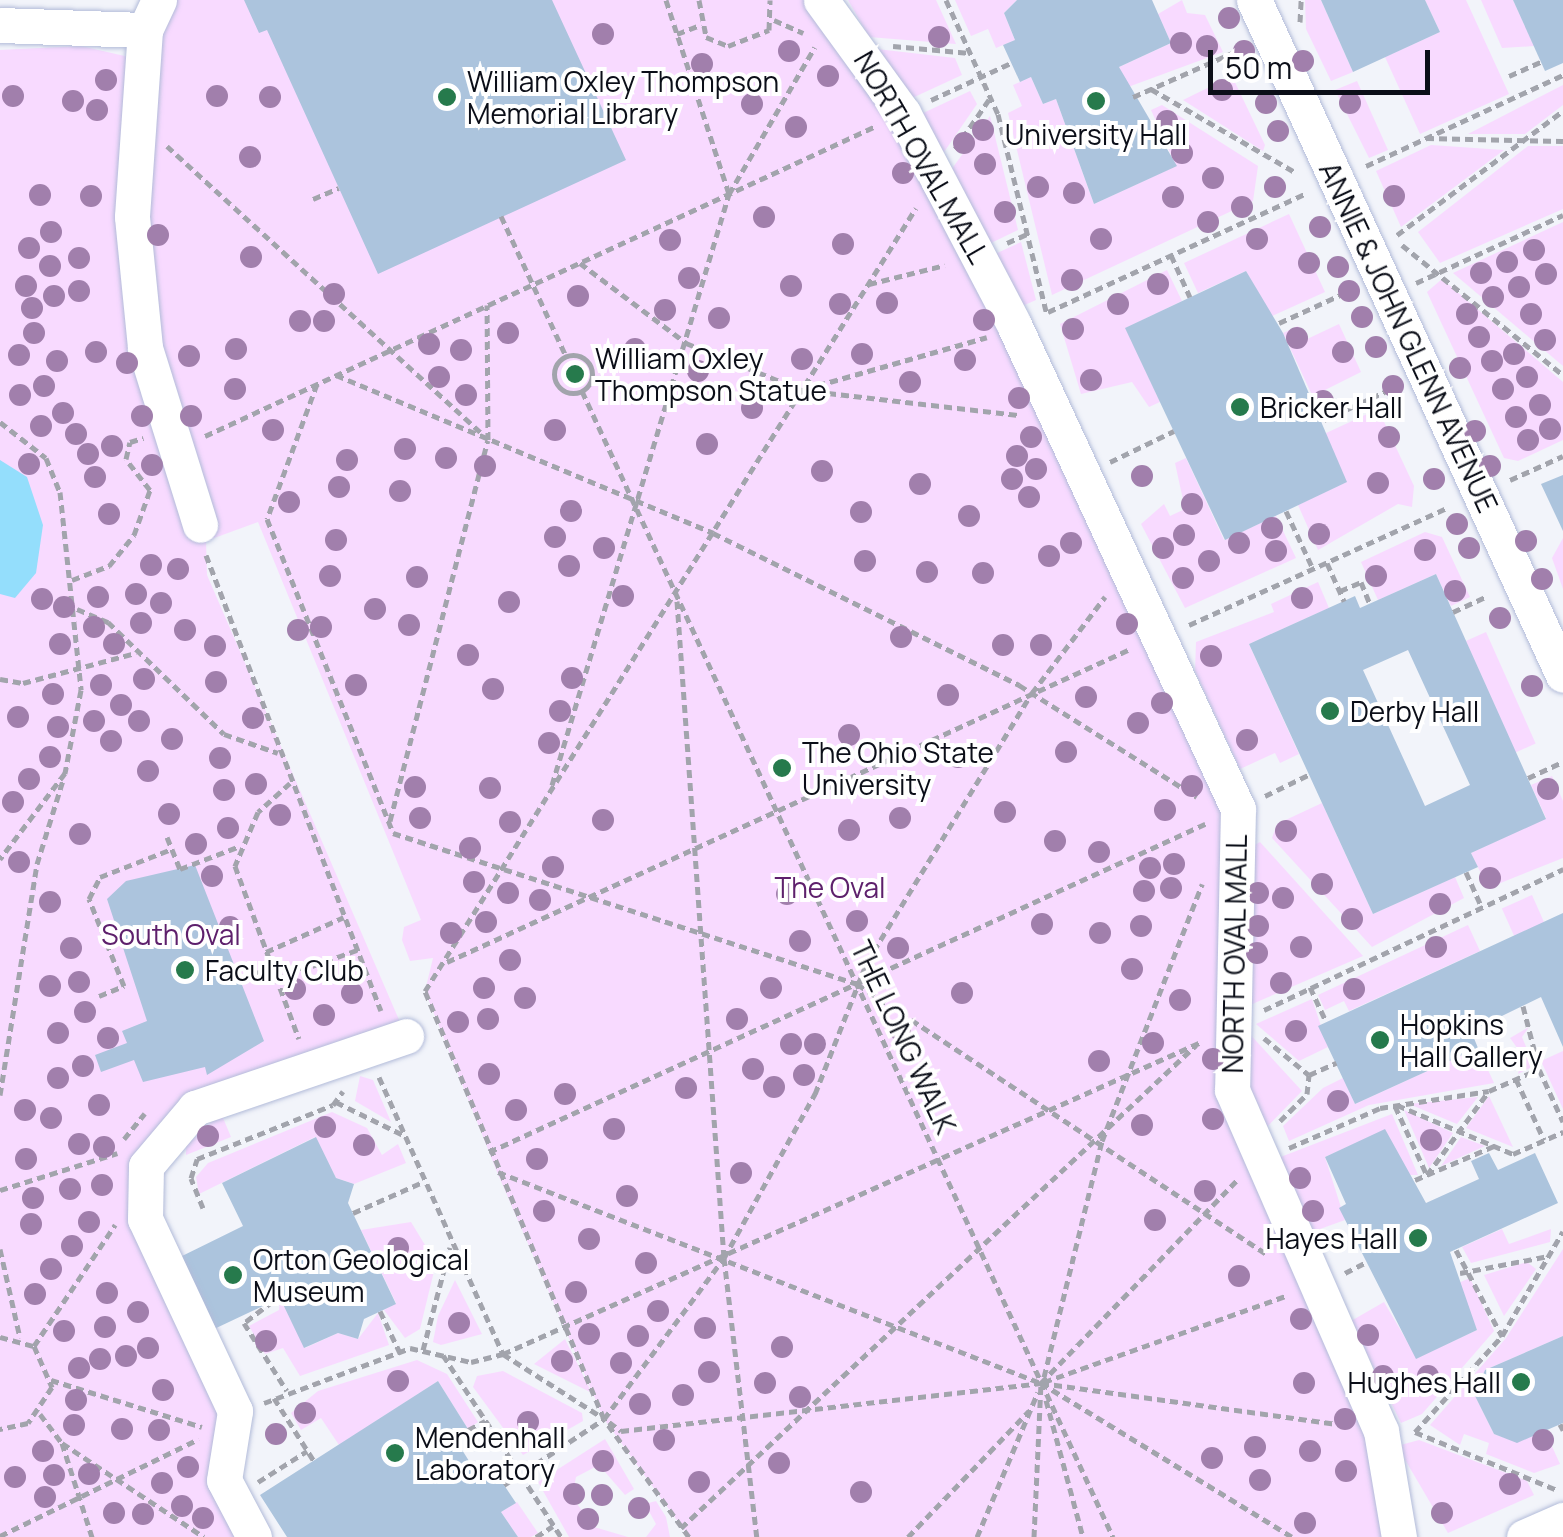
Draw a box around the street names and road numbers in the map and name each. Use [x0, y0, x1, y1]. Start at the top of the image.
street label: NORTH OVAL MALL [847, 45, 997, 269]
street label: ANNIE & JOHN GLENN AVENUE [1313, 157, 1505, 517]
street label: NORTH OVAL MALL [1215, 834, 1253, 1074]
street label: THE LONG WALK [845, 935, 963, 1139]

